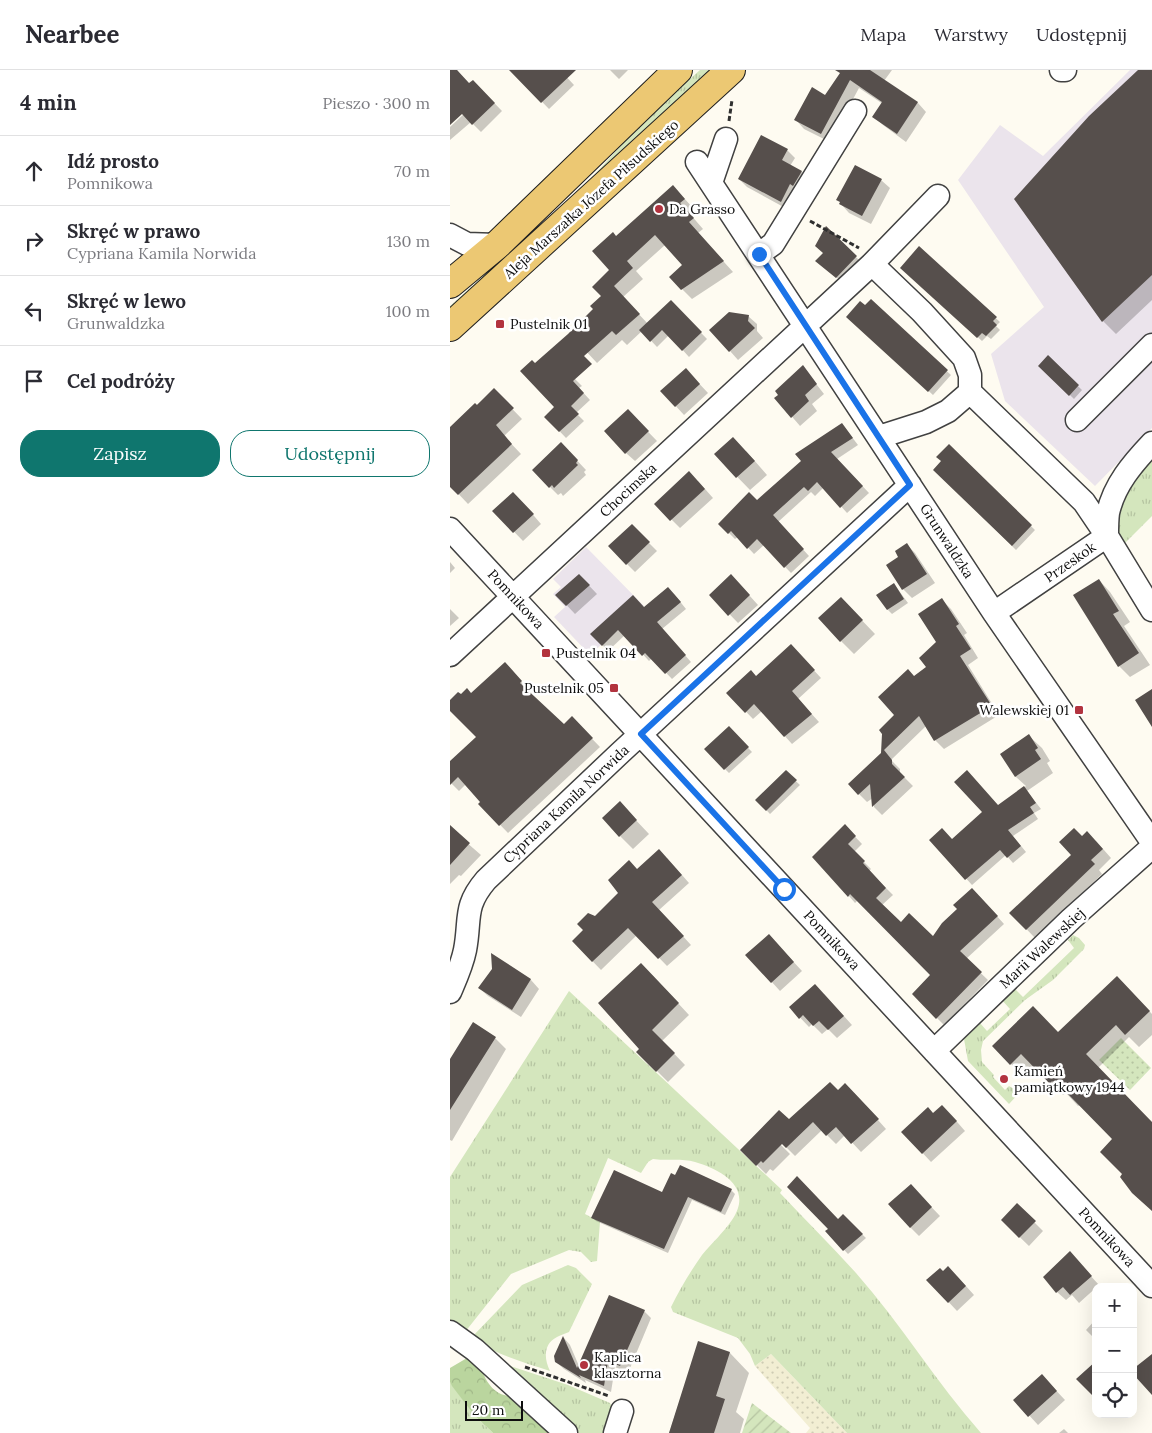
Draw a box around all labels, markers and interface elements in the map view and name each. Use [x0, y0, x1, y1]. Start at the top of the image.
text: Nearbee [25, 19, 119, 50]
text: Mapa [860, 23, 906, 46]
text: Warstwy [934, 23, 1008, 46]
text: Udostępnij [1036, 23, 1127, 46]
text: 4 min [20, 89, 77, 116]
text: Pieszo · 300 m [323, 93, 430, 113]
street label: Aleja Marszałka Józefa Piłsudskiego [499, 116, 682, 283]
text: Idź prosto [67, 149, 159, 173]
icon: ahead [20, 157, 48, 185]
text: 70 m [394, 161, 430, 181]
text: Pomnikowa [67, 173, 153, 193]
place label: Da Grasso [669, 200, 735, 218]
marker: Da Grasso [653, 203, 665, 215]
text: Skręć w prawo [67, 219, 200, 243]
icon: right [20, 227, 48, 255]
text: 130 m [387, 231, 430, 251]
text: Cypriana Kamila Norwida [67, 243, 256, 263]
route end [748, 243, 771, 266]
text: Skręć w lewo [67, 289, 186, 313]
icon: left [20, 297, 48, 325]
text: 100 m [386, 301, 430, 321]
text: Grunwaldzka [67, 313, 165, 333]
place label: Pustelnik 01 [510, 315, 588, 333]
marker: Pustelnik 01 [494, 318, 506, 330]
icon: arrive [20, 367, 48, 395]
text: Cel podróży [67, 369, 175, 393]
button: Zapisz [20, 430, 220, 477]
button: Udostępnij [230, 430, 430, 477]
street label: Chocimska [596, 459, 660, 521]
street label: Grunwaldzka [916, 500, 978, 582]
street label: Przeskok [1041, 537, 1100, 586]
street label: Pomnikowa [484, 565, 548, 633]
place label: Pustelnik 04 [556, 644, 636, 662]
marker: Pustelnik 04 [540, 647, 552, 659]
place label: Pustelnik 05 [524, 679, 604, 697]
marker: Pustelnik 05 [608, 682, 620, 694]
place label: Walewskiej 01 [979, 701, 1069, 719]
marker: Walewskiej 01 [1073, 704, 1085, 716]
street label: Cypriana Kamila Norwida [499, 741, 633, 867]
route start [773, 878, 796, 901]
street label: Marii Walewskiej [996, 904, 1088, 992]
street label: Pomnikowa [800, 906, 864, 974]
place label: Kamień pamiątkowy 1944 [1014, 1062, 1125, 1096]
marker: Kamień pamiątkowy 1944 [998, 1073, 1010, 1085]
street label: Pomnikowa [1075, 1203, 1139, 1271]
map controls [1092, 1283, 1137, 1418]
button: + [1092, 1283, 1137, 1328]
button: − [1092, 1328, 1137, 1373]
place label: Kaplica klasztorna [594, 1348, 662, 1382]
marker: Kaplica klasztorna [578, 1359, 590, 1371]
button: locate [1092, 1373, 1137, 1418]
scale bar [465, 1398, 522, 1421]
text: 20 m [472, 1401, 504, 1419]

